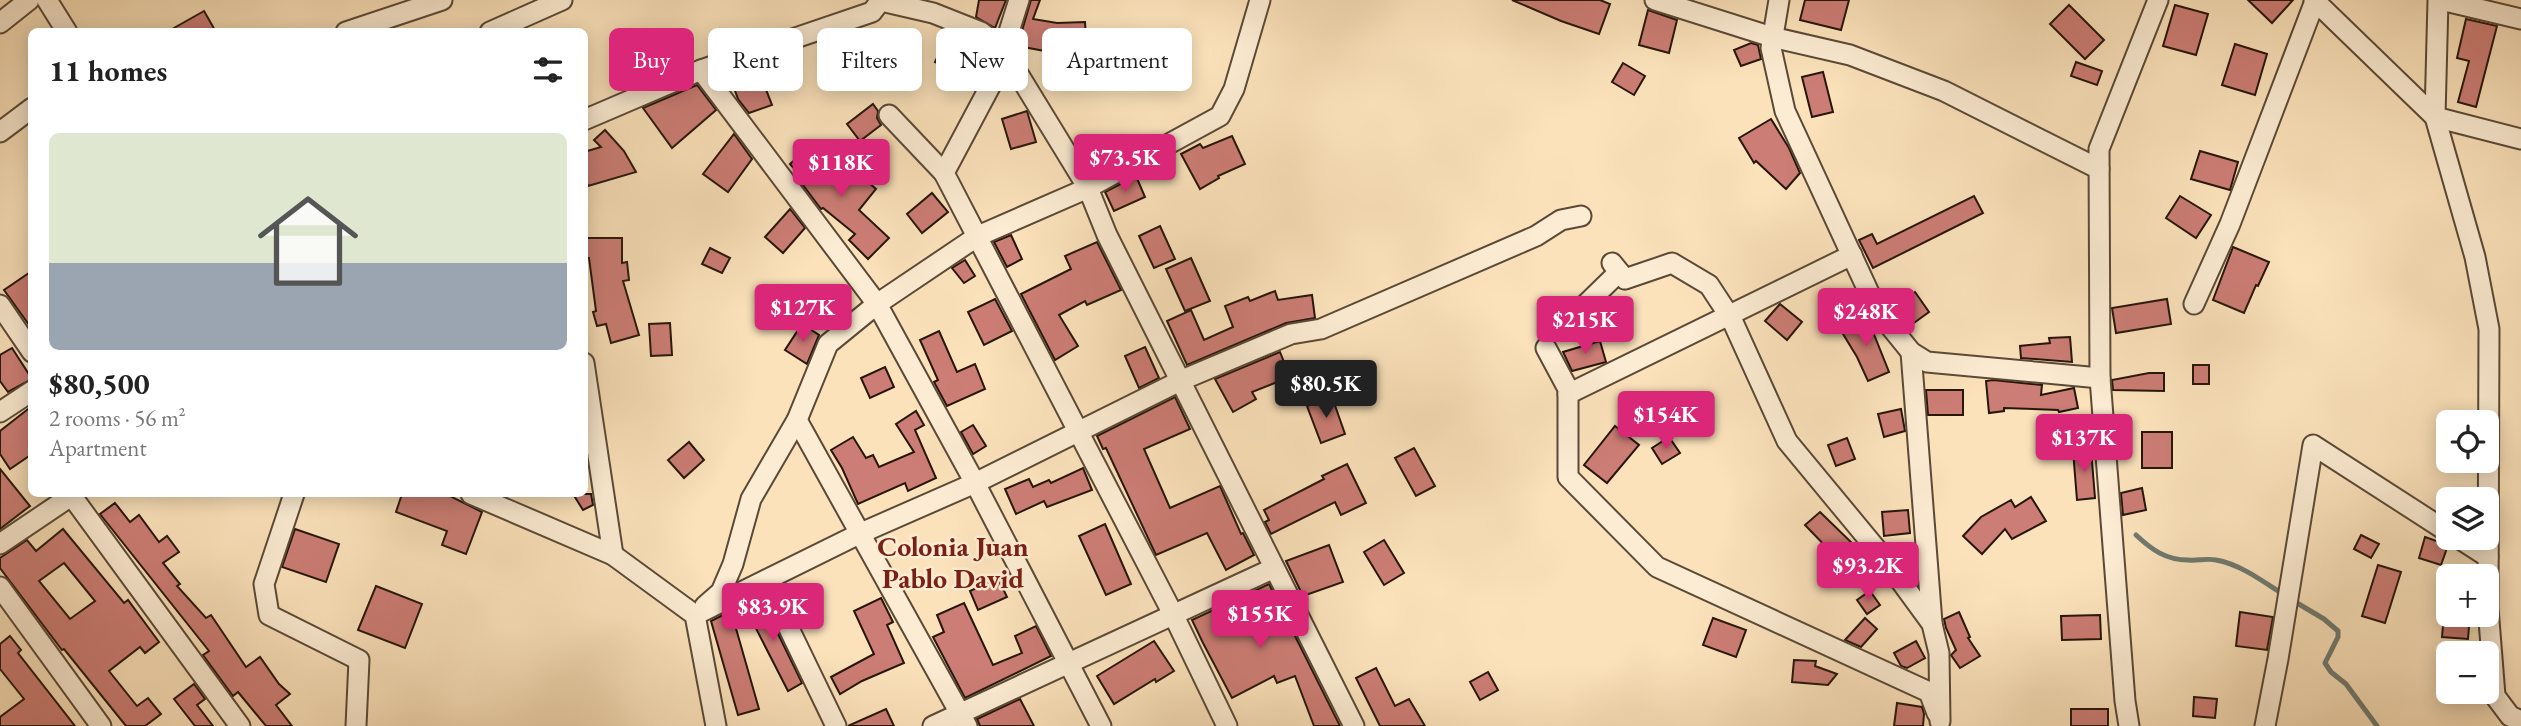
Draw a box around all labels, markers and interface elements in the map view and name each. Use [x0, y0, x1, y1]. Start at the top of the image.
chip: Buy [609, 28, 694, 91]
chip: Rent [708, 28, 803, 91]
chip: Filters [817, 28, 922, 91]
chip: New [936, 28, 1028, 91]
chip: Apartment [1042, 28, 1192, 91]
text: 11 homes [49, 51, 167, 90]
icon: filters [529, 51, 567, 89]
pin: $73.5K [1068, 134, 1182, 194]
pin: $118K [792, 140, 890, 199]
text: $73.5K [1090, 142, 1160, 172]
text: $118K [809, 147, 873, 177]
icon: home [245, 178, 371, 304]
pin: $127K [754, 284, 852, 344]
pin: $248K [1817, 288, 1915, 348]
text: $127K [771, 292, 835, 322]
pin: $215K [1536, 296, 1634, 356]
text: $248K [1834, 296, 1898, 326]
text: $215K [1553, 304, 1617, 334]
pin: $80.5K [1269, 360, 1383, 420]
text: $80,500 [49, 364, 150, 403]
text: $80.5K [1291, 368, 1361, 398]
pin: $154K [1617, 392, 1715, 451]
text: $154K [1634, 399, 1698, 429]
text: 2 rooms · 56 m² [49, 403, 186, 433]
map controls [2436, 410, 2499, 704]
button: locate [2436, 410, 2499, 473]
pin: $137K [2035, 414, 2133, 474]
text: $137K [2052, 422, 2116, 452]
text: Apartment [49, 433, 147, 463]
button: layers [2436, 487, 2499, 550]
district label: Colonia Juan Pablo David [877, 528, 1029, 596]
pin: $93.2K [1811, 542, 1925, 602]
text: $93.2K [1833, 550, 1903, 580]
button: + [2436, 564, 2499, 627]
pin: $83.9K [716, 584, 830, 643]
pin: $155K [1211, 590, 1309, 650]
text: $83.9K [738, 591, 808, 621]
text: $155K [1228, 598, 1292, 628]
button: − [2436, 641, 2499, 704]

